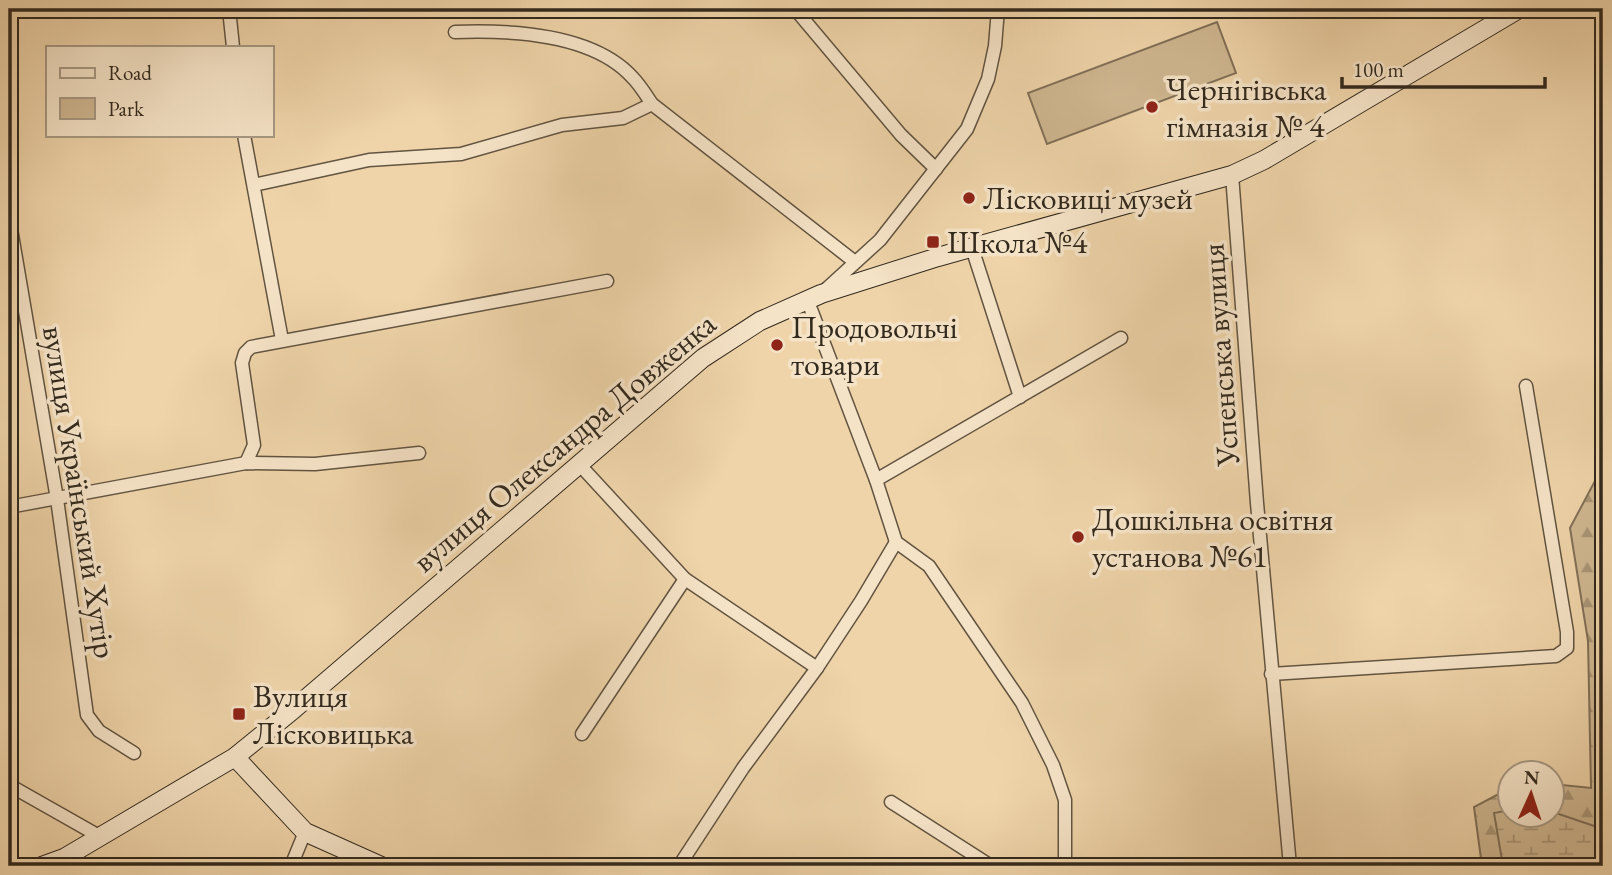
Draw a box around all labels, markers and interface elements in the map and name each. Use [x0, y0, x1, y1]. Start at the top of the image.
legend [46, 46, 273, 136]
scale bar [1342, 46, 1546, 90]
text: 100 m [1353, 56, 1404, 83]
text: Road [108, 59, 152, 86]
place label: Чернігівська гімназія № 4 [1166, 68, 1327, 147]
text: Park [108, 95, 145, 122]
marker: Чернігівська гімназія № 4 [1144, 99, 1160, 115]
place label: Лісковиці музей [983, 177, 1193, 219]
marker: Лісковиці музей [961, 190, 977, 206]
place label: Школа №4 [947, 221, 1088, 263]
marker: Школа №4 [925, 234, 941, 250]
street label: Успенська вулиця [1191, 242, 1249, 469]
street label: вулиця Олександра Довженка [404, 303, 725, 581]
place label: Продовольчі товари [791, 306, 958, 385]
street label: вулиця Український Хутір [33, 323, 127, 661]
marker: Продовольчі товари [769, 337, 785, 353]
place label: Дошкільна освітня установа №61 [1092, 498, 1333, 577]
marker: Дошкільна освітня установа №61 [1070, 529, 1086, 545]
place label: Вулиця Лісковицька [253, 675, 414, 754]
marker: Вулиця Лісковицька [231, 706, 247, 722]
north arrow [1496, 760, 1566, 830]
text: N [1524, 765, 1541, 790]

